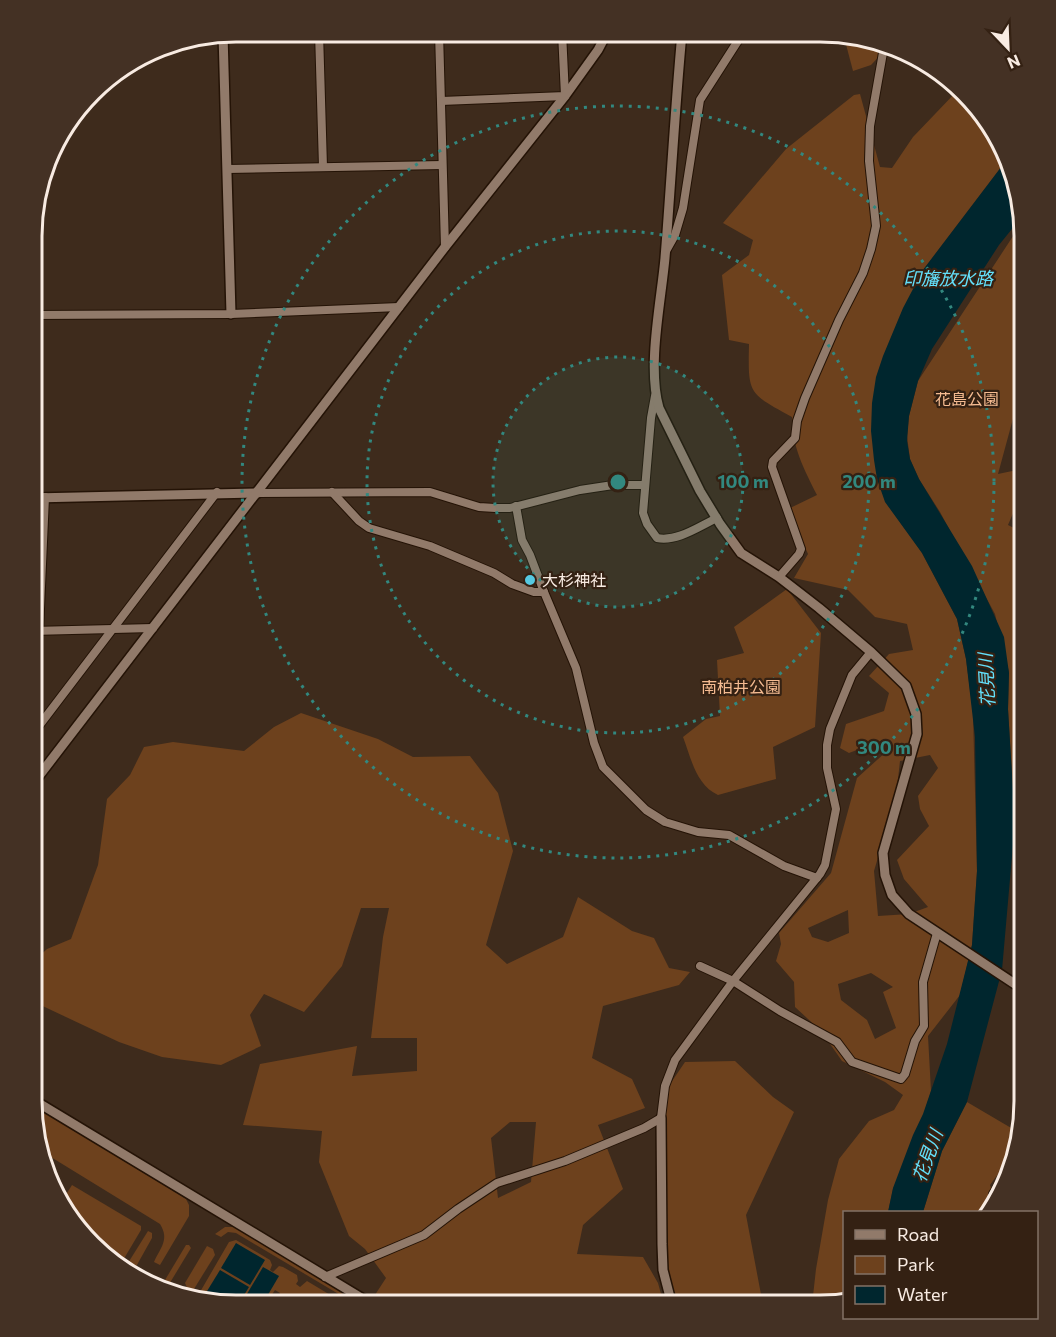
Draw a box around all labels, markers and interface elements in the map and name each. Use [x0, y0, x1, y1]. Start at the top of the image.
north arrow [978, 18, 1038, 78]
text: N [1005, 51, 1023, 73]
water label: 印旛放水路 [903, 267, 995, 289]
park label: 花島公園 [935, 389, 999, 408]
text: 100 m [717, 470, 769, 492]
text: 200 m [842, 470, 896, 492]
centre of rings [608, 472, 628, 492]
place label: 大杉神社 [542, 570, 606, 589]
marker: 大杉神社 [523, 573, 537, 587]
water label: 花見川 [973, 651, 998, 708]
park label: 南柏井公園 [701, 677, 781, 696]
text: 300 m [857, 736, 911, 758]
water label: 花見川 [907, 1125, 947, 1185]
legend [843, 1211, 1038, 1319]
text: Road [897, 1223, 939, 1245]
text: Park [897, 1253, 935, 1275]
text: Water [897, 1283, 948, 1305]

